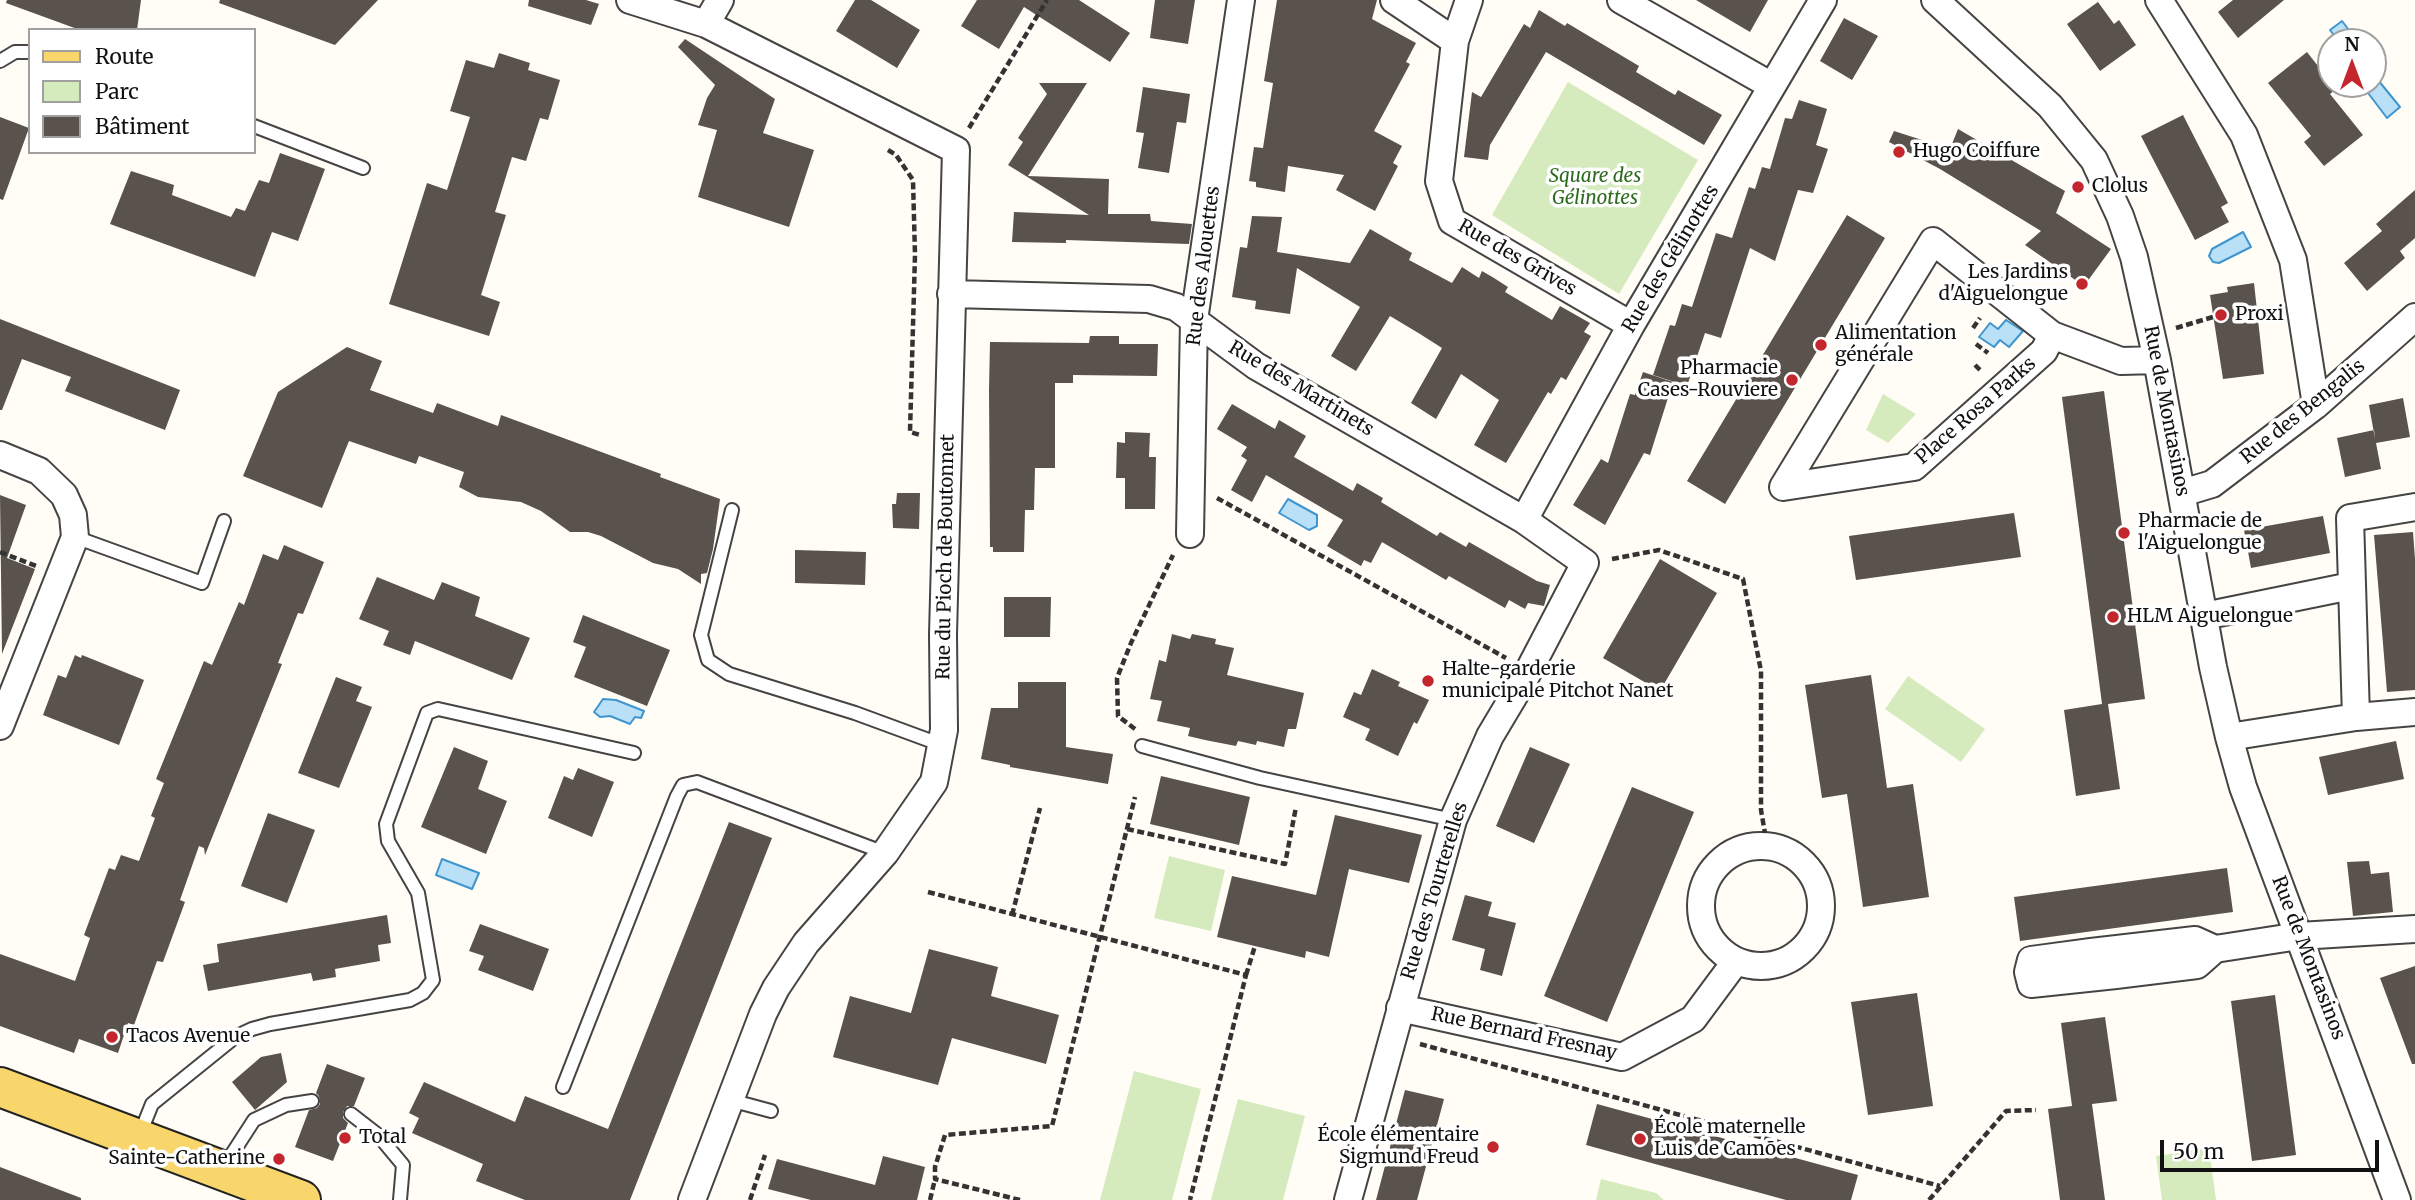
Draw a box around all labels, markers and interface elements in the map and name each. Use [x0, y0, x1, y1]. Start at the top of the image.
legend [28, 28, 256, 154]
north arrow [2317, 28, 2387, 98]
text: N [2344, 32, 2360, 56]
text: Route [95, 43, 153, 70]
text: Parc [95, 78, 139, 105]
text: Bâtiment [95, 113, 189, 140]
place label: Hugo Coiffure [1913, 141, 2040, 163]
marker: Hugo Coiffure [1891, 144, 1907, 160]
park label: Square des Gélinottes [1549, 166, 1641, 210]
place label: Clolus [2092, 176, 2148, 198]
marker: Clolus [2070, 179, 2086, 195]
street label: Rue des Gélinottes [1618, 181, 1724, 337]
street label: Rue des Alouettes [1183, 185, 1225, 347]
street label: Rue des Grives [1454, 215, 1580, 301]
place label: Les Jardins d'Aiguelongue [1939, 262, 2068, 306]
marker: Les Jardins d'Aiguelongue [2074, 276, 2090, 292]
place label: Proxi [2235, 304, 2284, 326]
marker: Proxi [2213, 307, 2229, 323]
place label: Alimentation générale [1835, 323, 1957, 367]
street label: Rue de Montasinos [2138, 324, 2194, 498]
street label: Rue des Martinets [1224, 337, 1378, 441]
marker: Alimentation générale [1813, 337, 1829, 353]
street label: Place Rosa Parks [1911, 353, 2041, 469]
street label: Rue des Bengalis [2236, 355, 2370, 469]
place label: Pharmacie Cases-Rouviere [1638, 358, 1778, 402]
marker: Pharmacie Cases-Rouviere [1784, 372, 1800, 388]
street label: Rue du Pioch de Boutonnet [932, 434, 960, 680]
place label: Pharmacie de l'Aiguelongue [2138, 511, 2262, 555]
marker: Pharmacie de l'Aiguelongue [2116, 525, 2132, 541]
place label: HLM Aiguelongue [2127, 606, 2293, 628]
marker: HLM Aiguelongue [2105, 609, 2121, 625]
place label: Halte-garderie municipale Pitchot Nanet [1442, 659, 1673, 703]
marker: Halte-garderie municipale Pitchot Nanet [1420, 673, 1436, 689]
street label: Rue des Tourterelles [1397, 799, 1473, 983]
street label: Rue de Montasinos [2266, 873, 2350, 1043]
street label: Rue Bernard Fresnay [1429, 1003, 1619, 1065]
place label: Tacos Avenue [126, 1026, 250, 1048]
marker: Tacos Avenue [104, 1029, 120, 1045]
place label: École maternelle Luis de Camões [1654, 1117, 1805, 1161]
place label: École élémentaire Sigmund Freud [1318, 1125, 1479, 1169]
scale bar [2163, 1126, 2382, 1170]
place label: Total [359, 1127, 406, 1149]
marker: Total [337, 1130, 353, 1146]
marker: École maternelle Luis de Camões [1632, 1131, 1648, 1147]
text: 50 m [2173, 1138, 2224, 1165]
marker: École élémentaire Sigmund Freud [1485, 1139, 1501, 1155]
place label: Sainte-Catherine [108, 1148, 265, 1170]
marker: Sainte-Catherine [271, 1151, 287, 1167]

